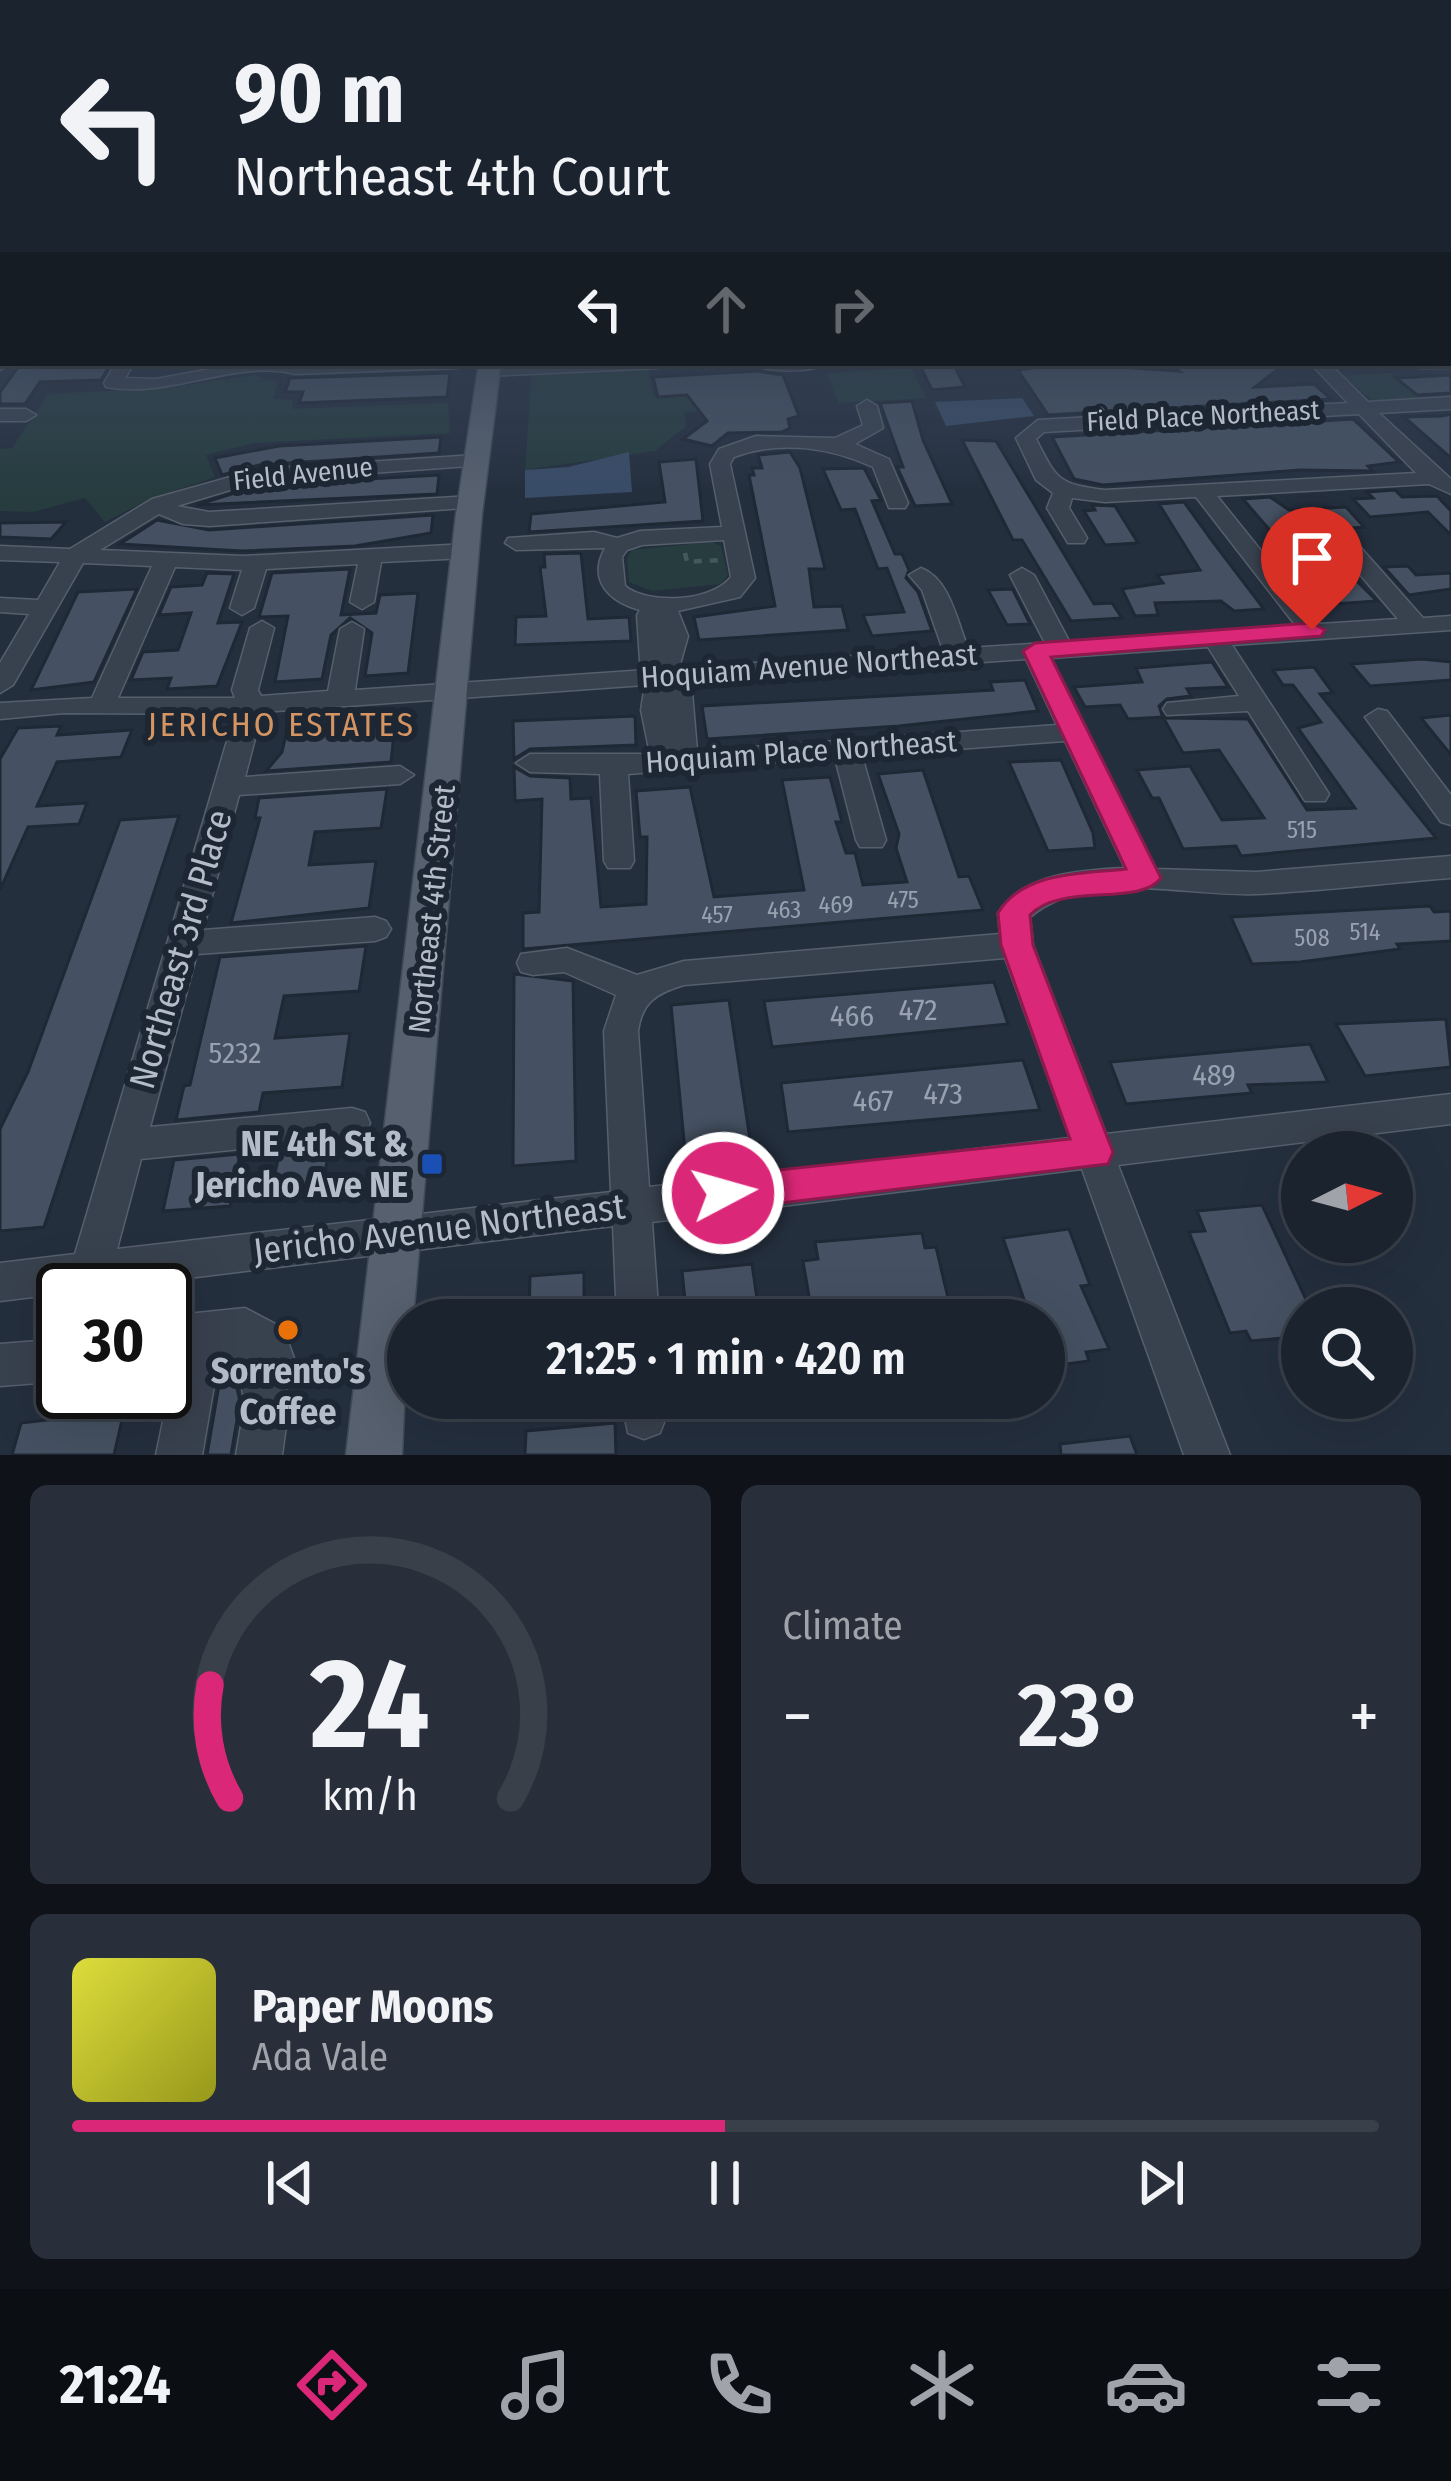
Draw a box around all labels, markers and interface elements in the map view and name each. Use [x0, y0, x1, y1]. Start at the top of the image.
text: 90 m [234, 43, 405, 144]
icon: left [36, 48, 192, 204]
text: Northeast 4th Court [234, 145, 670, 209]
icon: left [567, 276, 633, 342]
icon: ahead [693, 276, 759, 342]
icon: right [819, 276, 885, 342]
street label: Field Place Northeast [1086, 394, 1320, 438]
street label: Field Avenue [232, 451, 374, 497]
pin [1261, 507, 1363, 630]
icon: arrive [1279, 525, 1345, 591]
street label: Hoquiam Avenue Northeast [640, 636, 979, 696]
district label: JERICHO ESTATES [148, 705, 416, 745]
street label: Hoquiam Place Northeast [644, 723, 958, 781]
street label: Northeast 4th Street [401, 783, 463, 1035]
street label: Northeast 3rd Place [120, 805, 242, 1094]
house number: 515 [1287, 816, 1317, 844]
house number: 475 [887, 886, 919, 914]
house number: 469 [819, 891, 853, 919]
house number: 463 [767, 896, 801, 924]
house number: 457 [701, 901, 733, 929]
house number: 514 [1350, 918, 1380, 946]
house number: 508 [1294, 924, 1330, 952]
house number: 472 [899, 992, 938, 1028]
house number: 466 [830, 998, 874, 1034]
house number: 5232 [208, 1035, 262, 1071]
house number: 489 [1192, 1057, 1236, 1093]
house number: 473 [923, 1076, 963, 1112]
house number: 467 [853, 1083, 893, 1119]
place label: NE 4th St & Jericho Ave NE [194, 1122, 408, 1207]
position arrow [660, 1130, 786, 1256]
north arrow [1281, 1131, 1413, 1263]
map controls [1281, 1131, 1413, 1419]
marker: NE 4th St & Jericho Ave NE [419, 1151, 445, 1177]
street label: Jericho Avenue Northeast [251, 1184, 628, 1274]
speed limit sign: 30 [36, 1263, 192, 1419]
button: search [1281, 1287, 1413, 1419]
marker: Sorrento's Coffee [275, 1317, 301, 1343]
text: 21:25 · 1 min · 420 m [546, 1332, 906, 1386]
place label: Sorrento's Coffee [211, 1349, 366, 1434]
text: Climate [783, 1603, 903, 1649]
text: 24 [310, 1630, 430, 1780]
text: 23° [1018, 1662, 1143, 1770]
text: − [783, 1677, 812, 1756]
text: + [1349, 1677, 1379, 1756]
text: km/h [322, 1769, 418, 1820]
text: Paper Moons [252, 1980, 494, 2034]
text: Ada Vale [252, 2034, 388, 2080]
icon: previous [257, 2150, 323, 2216]
icon: pause [692, 2150, 758, 2216]
icon: next [1128, 2150, 1194, 2216]
icon: directions [290, 2343, 374, 2427]
icon: music [494, 2343, 578, 2427]
icon: phone [697, 2343, 781, 2427]
icon: climate [900, 2343, 984, 2427]
icon: car [1104, 2343, 1188, 2427]
icon: filters [1307, 2343, 1391, 2427]
text: 21:24 [60, 2353, 171, 2417]

